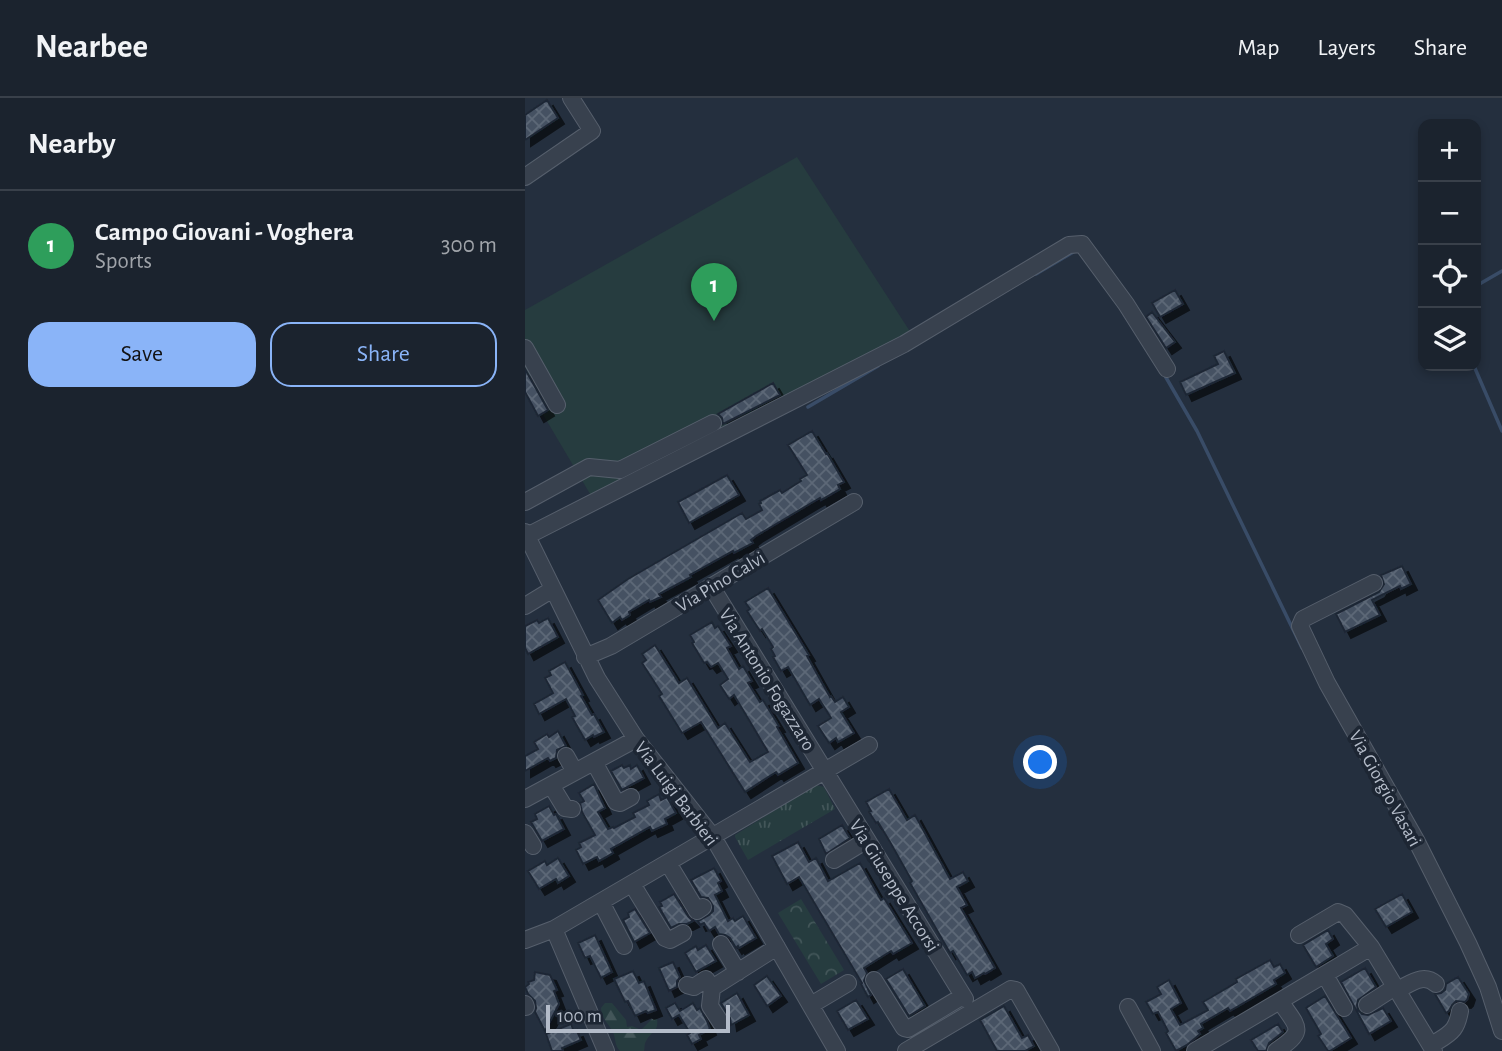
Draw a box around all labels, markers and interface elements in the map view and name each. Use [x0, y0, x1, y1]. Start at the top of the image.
text: Nearbee [35, 31, 148, 64]
text: Map [1237, 36, 1279, 60]
text: Layers [1317, 36, 1376, 60]
text: Share [1414, 36, 1467, 60]
map controls [1418, 119, 1481, 371]
button: + [1418, 119, 1481, 182]
text: Nearby [28, 129, 116, 159]
button: − [1418, 182, 1481, 245]
text: Campo Giovani - Voghera [95, 219, 354, 245]
text: 1 [47, 234, 55, 257]
text: 300 m [441, 234, 497, 257]
button: locate [1418, 245, 1481, 308]
text: Sports [95, 250, 152, 273]
pin: 1 [691, 263, 737, 321]
button: layers [1418, 308, 1481, 371]
button: Save [28, 322, 256, 387]
button: Share [270, 322, 497, 387]
street label: Via Pino Calvi [673, 548, 769, 616]
street label: Via Antonio Fogazzaro [715, 605, 818, 754]
street label: Via Giorgio Vasari [1345, 727, 1424, 850]
street label: Via Luigi Barbieri [631, 738, 721, 850]
your location [1023, 745, 1057, 779]
street label: Via Giuseppe Accorsi [845, 816, 942, 955]
scale bar [546, 1002, 730, 1034]
text: 100 m [557, 1007, 602, 1026]

